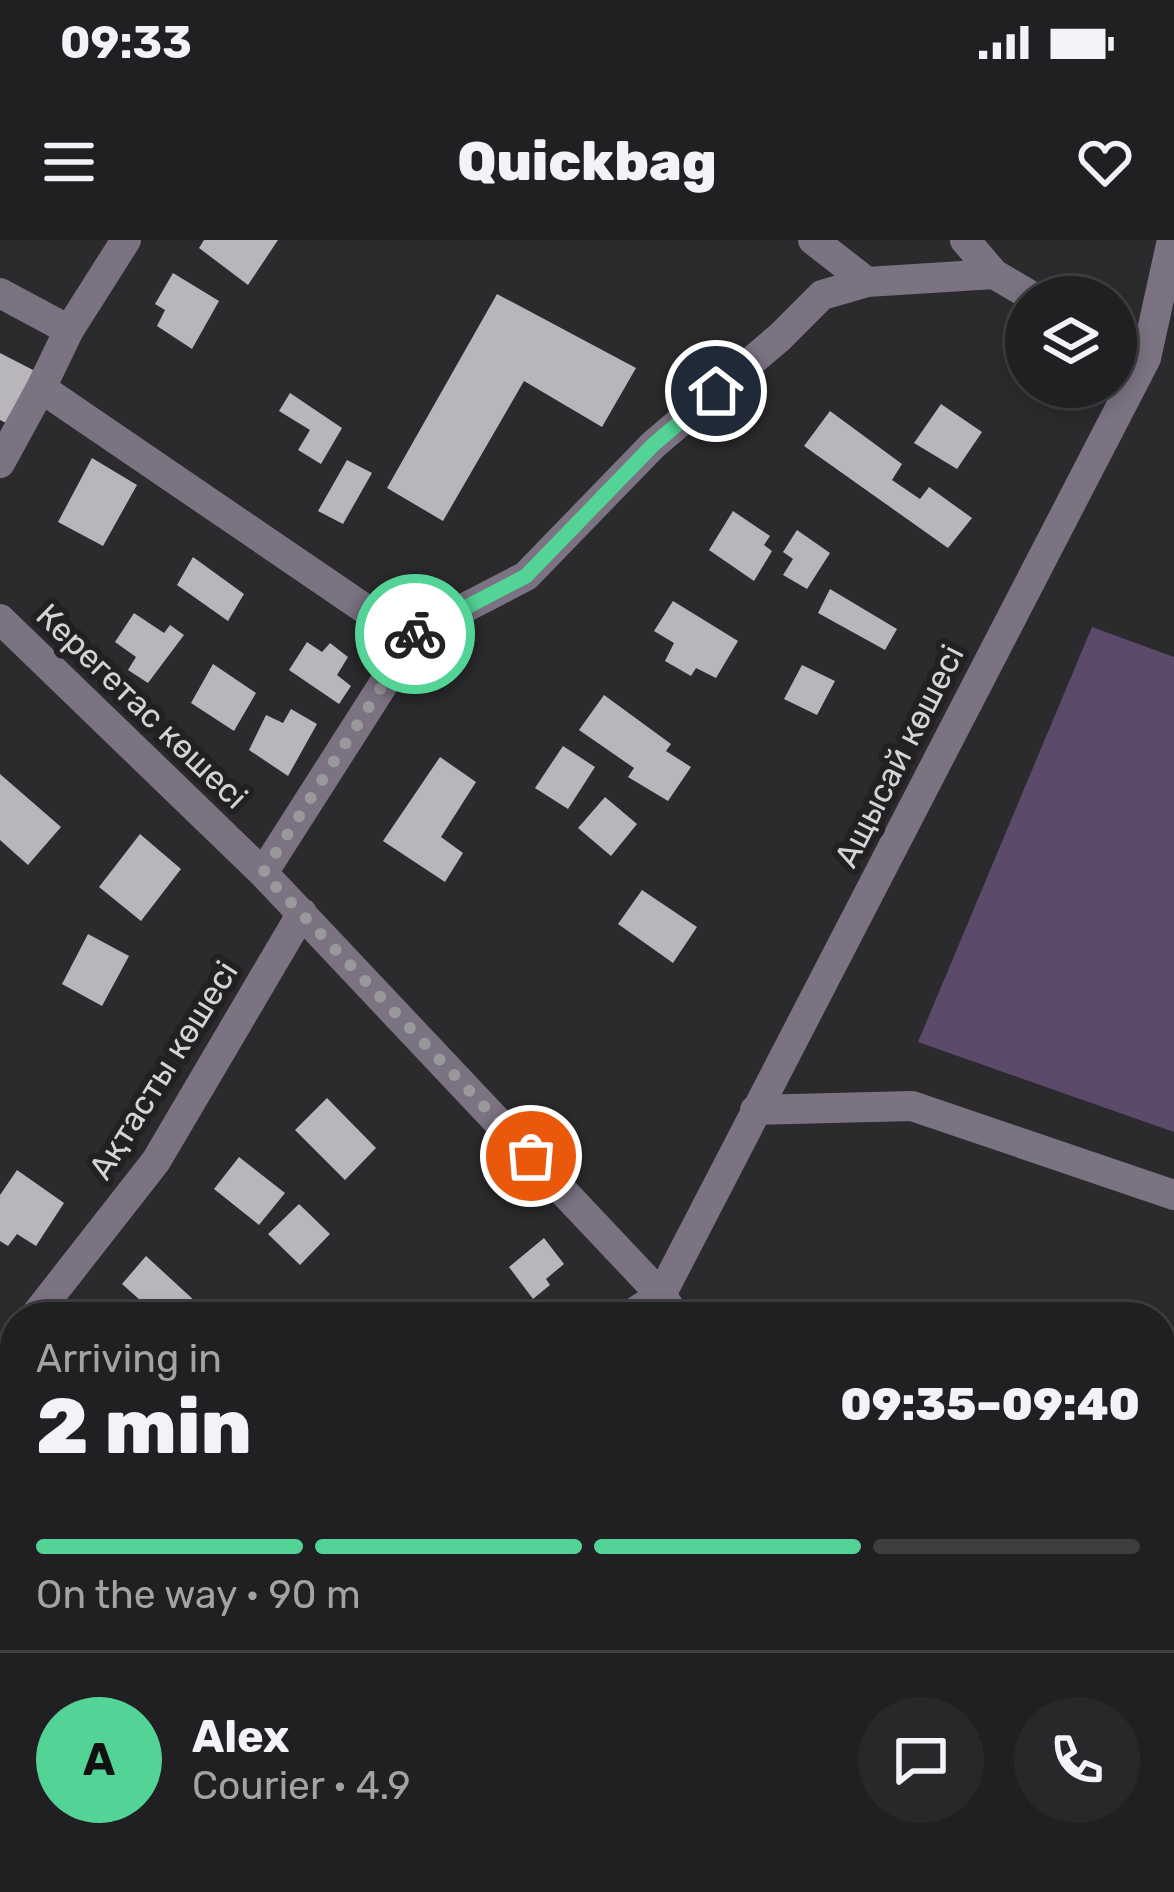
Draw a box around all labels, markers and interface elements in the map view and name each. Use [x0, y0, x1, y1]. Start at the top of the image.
text: 09:33 [60, 16, 192, 69]
icon: menu [36, 129, 102, 195]
icon: heart [1072, 129, 1138, 195]
text: Quickbag [457, 130, 717, 194]
map controls [1005, 276, 1137, 408]
button: layers [1005, 276, 1137, 408]
pin [665, 340, 767, 442]
icon: home [683, 358, 749, 424]
courier [355, 574, 475, 694]
street label: Керегетас көшесі [29, 595, 255, 817]
icon: bike [382, 601, 448, 667]
street label: Ащысай көшесі [826, 638, 972, 874]
street label: Ақтасты көшесі [80, 954, 246, 1186]
pin [480, 1105, 582, 1207]
icon: bag [498, 1123, 564, 1189]
text: Arriving in [36, 1336, 222, 1382]
text: 09:35–09:40 [840, 1378, 1140, 1431]
text: 2 min [36, 1380, 252, 1473]
text: On the way · 90 m [36, 1572, 361, 1618]
button: chat [858, 1697, 984, 1823]
button: phone [1014, 1697, 1140, 1823]
text: Alex [192, 1710, 290, 1763]
text: A [83, 1733, 115, 1786]
text: Courier · 4.9 [192, 1763, 411, 1809]

